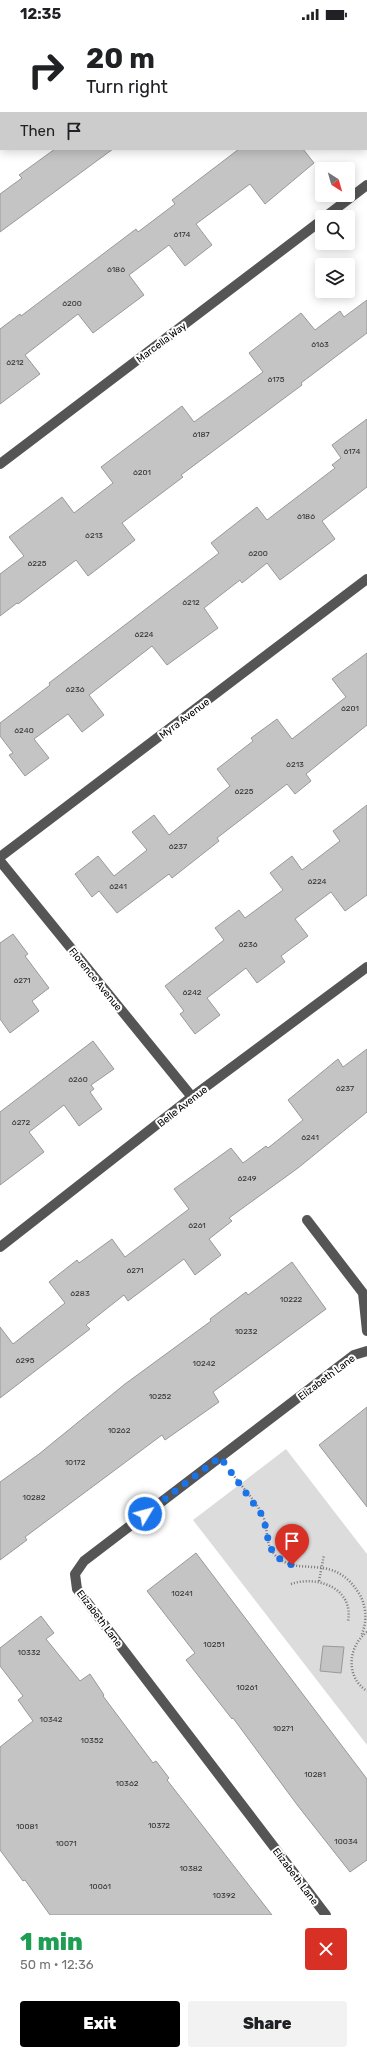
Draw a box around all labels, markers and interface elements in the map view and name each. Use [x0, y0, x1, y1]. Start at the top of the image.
text: 12:35 [20, 5, 61, 23]
text: 20 m [86, 42, 155, 75]
icon: right [20, 44, 72, 96]
text: Turn right [86, 76, 168, 98]
icon: arrive [63, 120, 85, 142]
text: Then [20, 122, 55, 140]
north arrow [315, 162, 355, 202]
map controls [315, 162, 355, 298]
button: search [315, 210, 355, 250]
house number: 6174 [174, 230, 190, 239]
button: layers [315, 258, 355, 298]
house number: 6186 [107, 265, 125, 274]
house number: 6200 [62, 299, 82, 308]
street label: Marcella Way [134, 320, 189, 366]
house number: 6163 [311, 340, 329, 349]
house number: 6212 [6, 358, 24, 367]
house number: 6175 [268, 375, 285, 384]
house number: 6187 [192, 430, 210, 439]
house number: 6174 [344, 447, 360, 456]
house number: 6201 [133, 468, 151, 477]
house number: 6186 [297, 512, 315, 521]
house number: 6213 [85, 531, 103, 540]
house number: 6200 [248, 549, 268, 558]
house number: 6225 [28, 559, 47, 568]
house number: 6212 [182, 598, 200, 607]
house number: 6224 [134, 630, 154, 639]
house number: 6236 [65, 685, 85, 694]
street label: Myra Avenue [157, 696, 212, 742]
house number: 6201 [341, 704, 359, 713]
house number: 6240 [14, 726, 34, 735]
house number: 6213 [286, 760, 304, 769]
house number: 6225 [235, 787, 254, 796]
house number: 6237 [169, 842, 187, 851]
house number: 6224 [307, 877, 327, 886]
house number: 6241 [109, 882, 127, 891]
house number: 6236 [238, 940, 258, 949]
street label: Florence Avenue [66, 946, 125, 1014]
house number: 6271 [13, 976, 31, 985]
house number: 6242 [182, 988, 202, 997]
house number: 6260 [68, 1075, 88, 1084]
street label: Belle Avenue [155, 1083, 210, 1130]
house number: 6237 [336, 1084, 354, 1093]
house number: 6272 [12, 1118, 30, 1127]
house number: 6241 [301, 1133, 319, 1142]
house number: 6249 [237, 1174, 257, 1183]
house number: 6261 [188, 1221, 206, 1230]
house number: 6271 [126, 1266, 144, 1275]
house number: 6283 [70, 1289, 90, 1298]
house number: 10222 [280, 1295, 303, 1304]
house number: 10232 [235, 1327, 258, 1336]
street label: Elizabeth Lane [296, 1352, 358, 1403]
house number: 6295 [15, 1356, 35, 1365]
house number: 10242 [193, 1359, 216, 1368]
house number: 10252 [149, 1392, 172, 1401]
house number: 10262 [108, 1426, 131, 1435]
house number: 10172 [65, 1458, 86, 1467]
house number: 10282 [23, 1493, 46, 1502]
position arrow [124, 1493, 166, 1535]
pin [275, 1524, 309, 1565]
icon: arrive [281, 1530, 303, 1552]
street label: Elizabeth Lane [74, 1588, 125, 1650]
house number: 10241 [171, 1589, 193, 1598]
house number: 10251 [203, 1640, 225, 1649]
house number: 10332 [18, 1648, 41, 1657]
house number: 10261 [236, 1683, 258, 1692]
house number: 10342 [40, 1715, 63, 1724]
house number: 10271 [273, 1724, 293, 1733]
house number: 10352 [81, 1736, 104, 1745]
house number: 10281 [304, 1770, 326, 1779]
house number: 10362 [116, 1779, 139, 1788]
house number: 10372 [148, 1821, 170, 1830]
house number: 10081 [16, 1822, 38, 1831]
house number: 10034 [334, 1837, 358, 1846]
house number: 10071 [55, 1839, 77, 1848]
street label: Elizabeth Lane [270, 1846, 321, 1908]
house number: 10382 [179, 1864, 203, 1873]
house number: 10061 [89, 1882, 111, 1891]
house number: 10392 [213, 1891, 236, 1900]
text: 1 min [20, 1928, 83, 1956]
button: close [305, 1928, 347, 1970]
text: 50 m · 12:36 [20, 1957, 94, 1972]
button: Exit [20, 2001, 180, 2047]
button: Share [188, 2001, 347, 2047]

